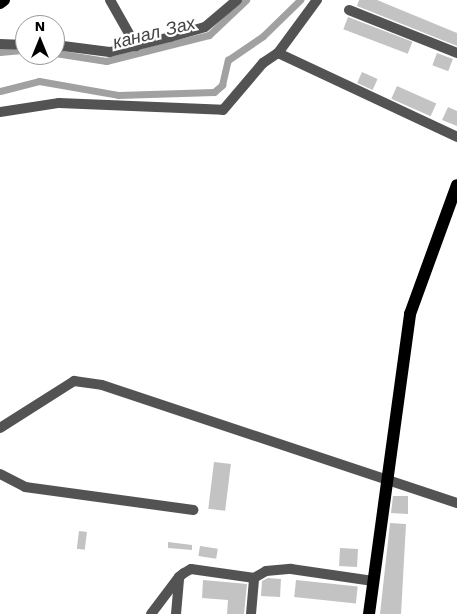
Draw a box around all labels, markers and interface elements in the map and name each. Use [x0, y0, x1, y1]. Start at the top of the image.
water label: канал Зах [110, 12, 198, 54]
north arrow [15, 15, 65, 65]
text: N [35, 18, 45, 34]

